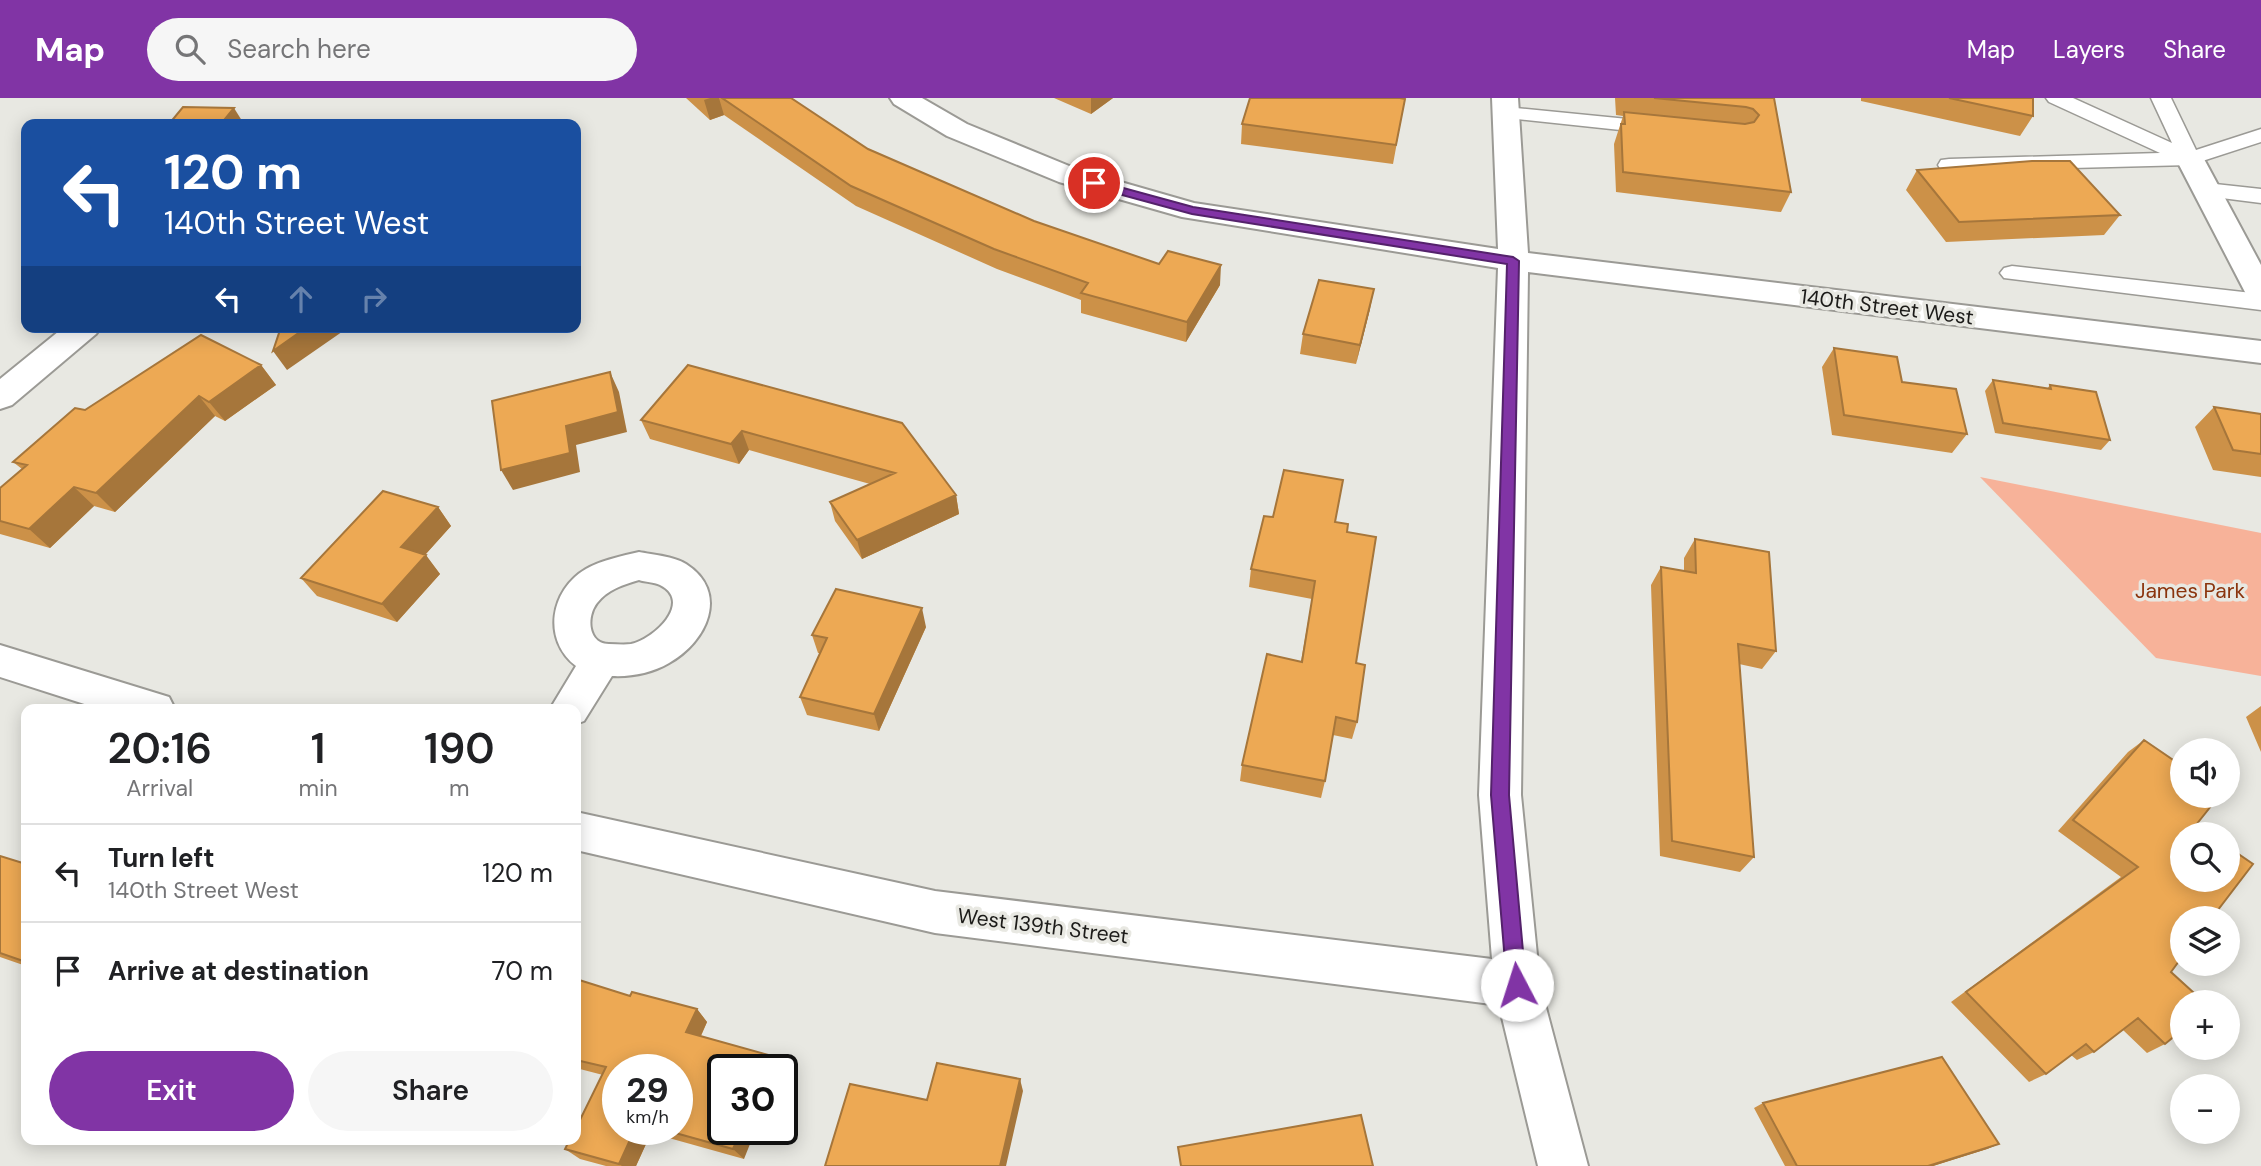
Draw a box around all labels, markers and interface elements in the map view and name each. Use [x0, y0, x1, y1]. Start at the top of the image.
search box [147, 18, 637, 81]
text: Map [35, 28, 105, 71]
icon: search [171, 30, 209, 68]
text: Search here [227, 32, 371, 66]
text: Map [1967, 34, 2015, 65]
text: Layers [2053, 34, 2125, 65]
text: Share [2163, 34, 2226, 65]
text: 120 m [164, 140, 302, 204]
icon: left [49, 147, 140, 238]
pin [1064, 153, 1124, 213]
icon: arrive [1075, 164, 1113, 202]
text: 140th Street West [164, 202, 429, 244]
icon: left [209, 280, 247, 318]
icon: ahead [282, 280, 320, 318]
icon: right [355, 280, 393, 318]
street label: 140th Street West [1799, 282, 1975, 332]
park label: James Park [2135, 577, 2246, 605]
text: 20:16 [107, 721, 212, 776]
text: 1 [311, 721, 325, 776]
text: 190 [424, 721, 495, 776]
map controls [2170, 738, 2240, 1144]
button: sound [2170, 738, 2240, 808]
text: Arrival [126, 773, 193, 803]
text: min [298, 773, 338, 803]
text: m [449, 773, 470, 803]
button: search [2170, 822, 2240, 892]
text: Turn left [108, 841, 215, 875]
icon: left [49, 854, 87, 892]
text: 120 m [482, 856, 553, 890]
text: 140th Street West [108, 875, 299, 905]
street label: West 139th Street [956, 902, 1130, 950]
button: layers [2170, 906, 2240, 976]
position arrow [1480, 948, 1554, 1022]
icon: arrive [49, 952, 87, 990]
text: Arrive at destination [108, 954, 369, 988]
text: 70 m [492, 954, 553, 988]
button: + [2170, 990, 2240, 1060]
button: Exit [49, 1051, 294, 1131]
button: Share [308, 1051, 553, 1131]
speed limit sign: 30 [707, 1054, 798, 1145]
text: 29 [626, 1067, 669, 1113]
button: − [2170, 1074, 2240, 1144]
text: km/h [626, 1105, 669, 1129]

